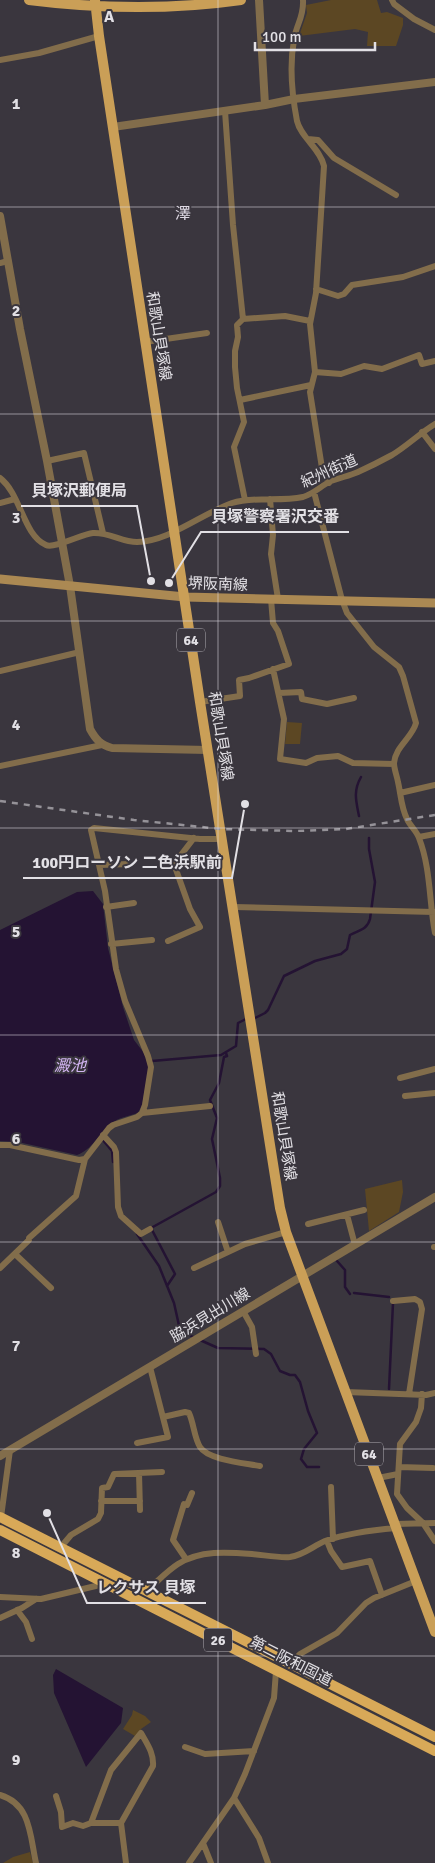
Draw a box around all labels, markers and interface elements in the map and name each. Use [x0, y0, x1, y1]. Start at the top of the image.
text: A [104, 7, 115, 27]
scale bar [255, 20, 375, 52]
text: 100 m [262, 28, 302, 46]
text: 1 [12, 94, 21, 114]
district label: 澤 [175, 204, 191, 224]
street label: 和歌山貝塚線 [143, 290, 175, 382]
text: 2 [12, 301, 20, 321]
street label: 紀州街道 [298, 451, 360, 491]
callout: 貝塚沢郵便局 [21, 475, 137, 506]
text: 貝塚沢郵便局 [31, 481, 127, 501]
callout: 貝塚警察署沢交番 [201, 501, 349, 532]
text: 貝塚警察署沢交番 [211, 507, 339, 527]
text: 3 [12, 508, 20, 528]
street label: 堺阪南線 [188, 574, 248, 594]
road number: 64 [177, 628, 205, 652]
street label: 和歌山貝塚線 [205, 690, 237, 782]
text: 4 [12, 715, 21, 735]
callout: 100円ローソン 二色浜駅前 [23, 847, 232, 878]
text: 100円ローソン 二色浜駅前 [32, 853, 222, 873]
text: 5 [12, 922, 20, 942]
water label: 澱池 [54, 1056, 88, 1076]
street label: 和歌山貝塚線 [268, 1090, 300, 1182]
text: 6 [12, 1129, 21, 1149]
street label: 脇浜見出川線 [167, 1284, 253, 1346]
text: 7 [12, 1336, 21, 1356]
road number: 64 [355, 1442, 383, 1466]
text: 8 [12, 1543, 21, 1563]
callout: レクサス 貝塚 [87, 1572, 206, 1603]
text: レクサス 貝塚 [96, 1578, 196, 1598]
road number: 26 [204, 1628, 232, 1652]
street label: 第二阪和国道 [247, 1633, 335, 1689]
text: 9 [12, 1750, 21, 1770]

